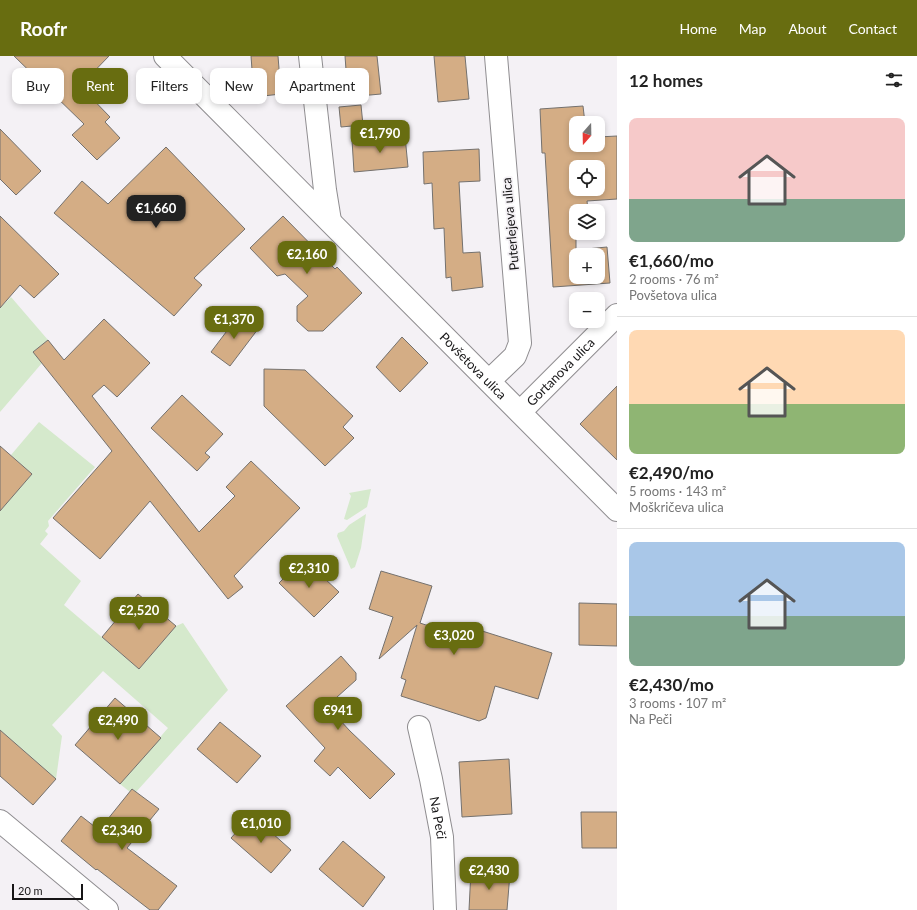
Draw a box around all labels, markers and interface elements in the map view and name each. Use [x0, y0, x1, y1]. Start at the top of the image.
text: Roofr [20, 17, 67, 40]
text: Home [679, 20, 717, 37]
text: Map [739, 20, 766, 37]
text: About [788, 20, 826, 37]
text: Contact [848, 20, 897, 37]
chip: Buy [12, 68, 64, 104]
chip: Rent [72, 68, 128, 104]
chip: Filters [136, 68, 202, 104]
chip: New [210, 68, 267, 104]
chip: Apartment [275, 68, 369, 104]
icon: filters [883, 69, 905, 91]
text: 12 homes [629, 70, 703, 91]
north arrow [569, 116, 605, 152]
map controls [569, 116, 605, 328]
pin: €1,790 [347, 120, 413, 154]
text: €1,790 [360, 125, 400, 141]
icon: home [731, 144, 803, 216]
button: locate [569, 160, 605, 196]
street label: Puterlejeva ulica [498, 177, 522, 271]
pin: €1,660 [123, 195, 189, 229]
text: €1,660 [136, 200, 176, 216]
button: layers [569, 204, 605, 240]
pin: €2,160 [274, 241, 340, 275]
text: €2,160 [287, 246, 327, 262]
button: + [569, 248, 605, 284]
text: €1,660/mo [629, 250, 714, 271]
text: 2 rooms · 76 m² [629, 271, 719, 287]
text: Povšetova ulica [629, 287, 717, 303]
button: − [569, 292, 605, 328]
pin: €1,370 [201, 306, 267, 340]
text: €1,370 [214, 311, 254, 327]
street label: Povšetova ulica [437, 329, 510, 403]
street label: Gortanova ulica [523, 334, 598, 409]
icon: home [731, 356, 803, 428]
text: €2,490/mo [629, 462, 714, 483]
text: 5 rooms · 143 m² [629, 483, 726, 499]
text: Moškričeva ulica [629, 499, 724, 515]
pin: €2,310 [276, 555, 342, 589]
text: €2,310 [289, 560, 329, 576]
icon: home [731, 568, 803, 640]
pin: €2,520 [106, 597, 172, 631]
text: €2,520 [119, 602, 159, 618]
pin: €3,020 [421, 622, 487, 656]
text: €3,020 [434, 627, 474, 643]
text: €2,430/mo [629, 674, 714, 695]
text: 3 rooms · 107 m² [629, 695, 726, 711]
pin: €941 [314, 697, 362, 731]
text: €941 [323, 702, 353, 718]
pin: €2,490 [85, 707, 151, 741]
text: Na Peči [629, 711, 672, 727]
text: €2,490 [98, 712, 138, 728]
street label: Na Peči [426, 795, 450, 840]
pin: €1,010 [228, 810, 294, 844]
text: €1,010 [241, 815, 281, 831]
pin: €2,340 [89, 817, 155, 851]
text: €2,340 [102, 822, 142, 838]
pin: €2,430 [456, 857, 522, 891]
text: €2,430 [469, 862, 509, 878]
scale bar [12, 882, 83, 901]
text: 20 m [18, 884, 43, 897]

